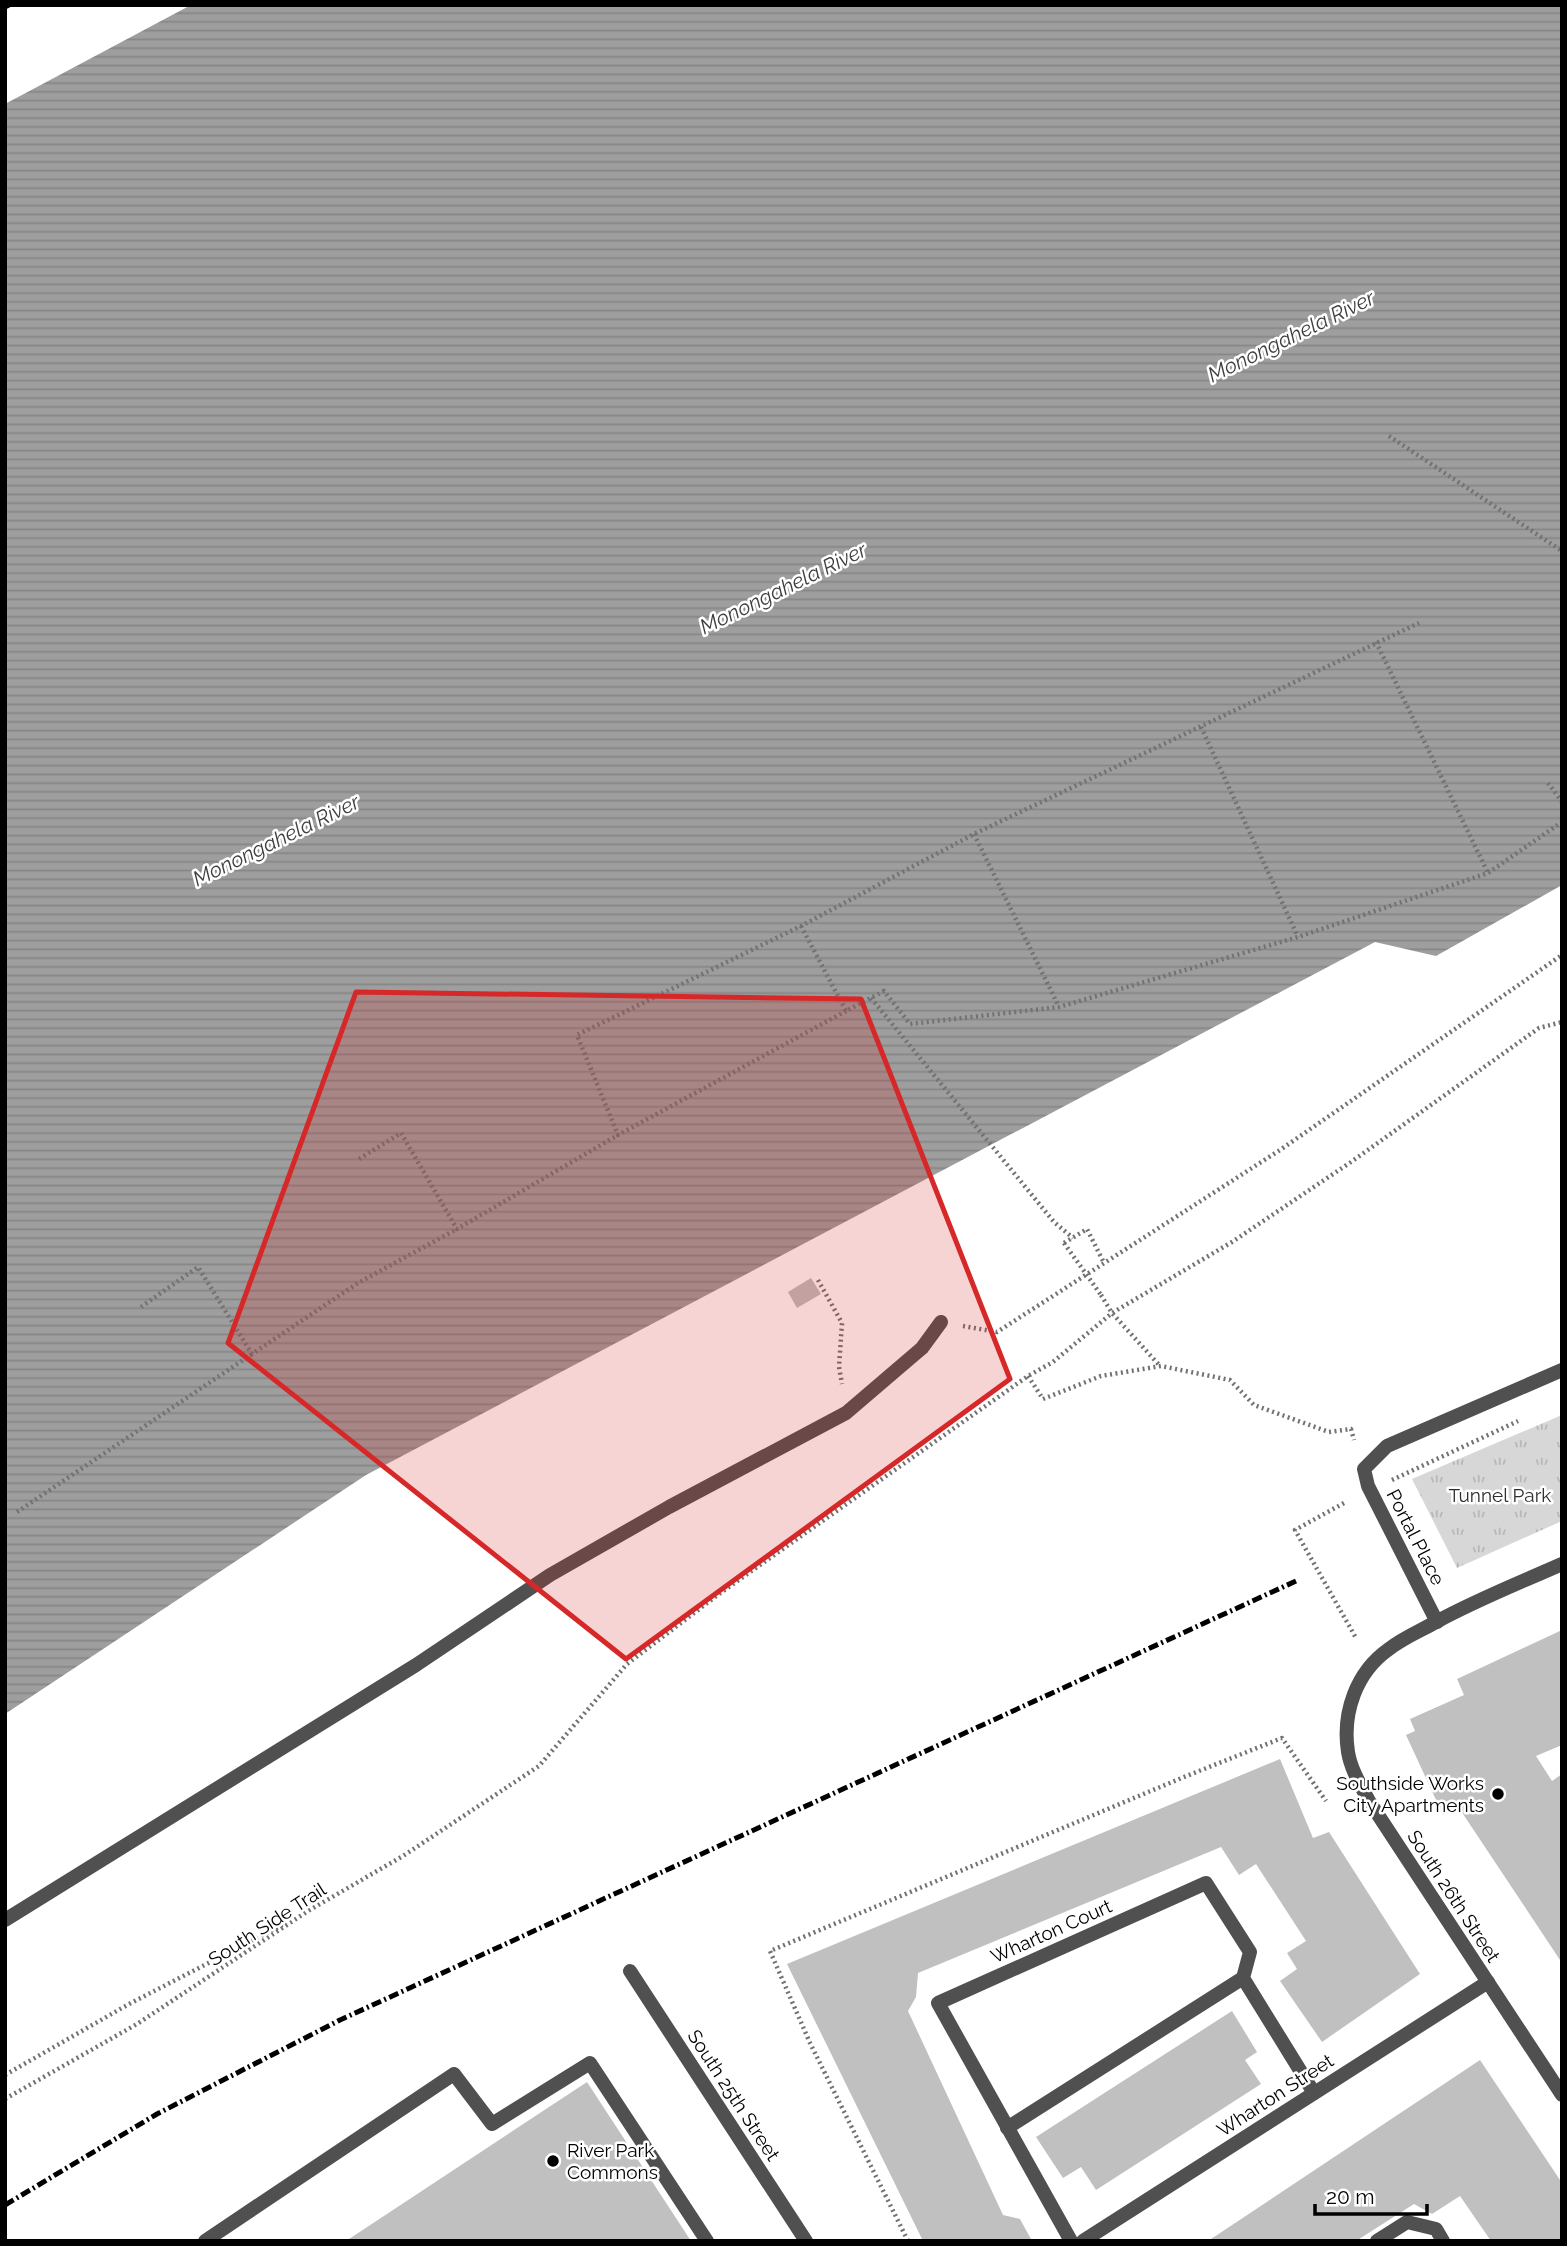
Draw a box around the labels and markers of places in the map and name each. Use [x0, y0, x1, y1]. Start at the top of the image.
place label: Southside Works City Apartments [1336, 1772, 1484, 1816]
marker: Southside Works City Apartments [1490, 1786, 1506, 1802]
place label: River Park Commons [567, 2139, 658, 2183]
marker: River Park Commons [545, 2153, 561, 2169]

